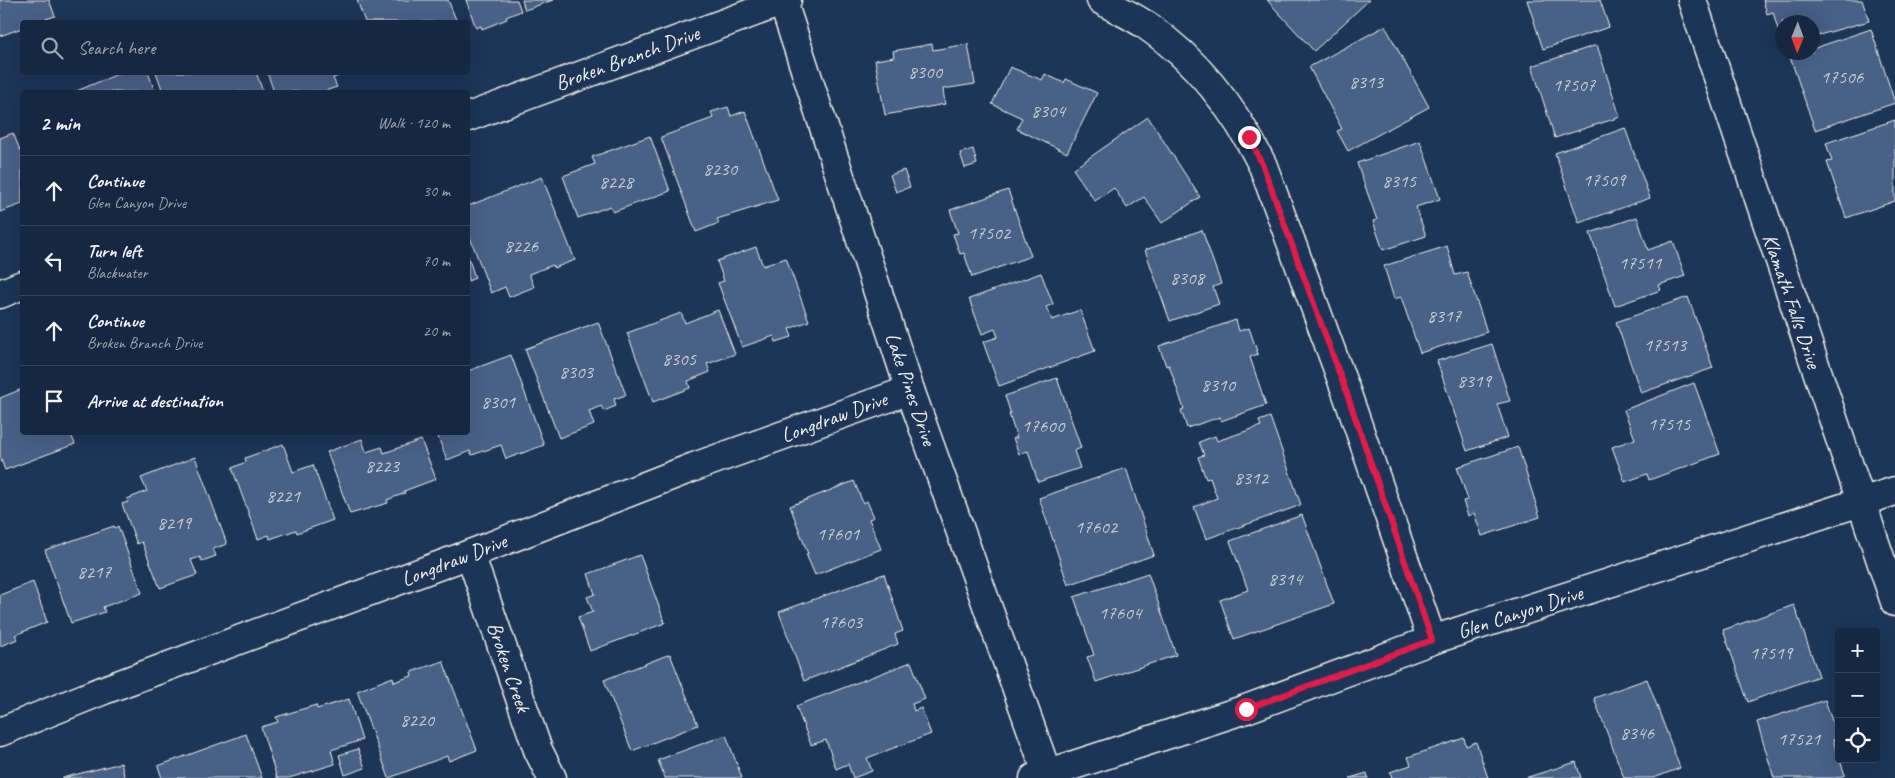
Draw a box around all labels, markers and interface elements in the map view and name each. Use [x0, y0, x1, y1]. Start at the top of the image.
north arrow [1775, 15, 1820, 60]
street label: Broken Branch Drive [551, 19, 704, 96]
search box [20, 20, 470, 75]
icon: search [38, 34, 66, 62]
text: Search here [78, 36, 155, 60]
house number: 8300 [908, 60, 944, 84]
house number: 17506 [1821, 65, 1865, 89]
house number: 8313 [1349, 70, 1385, 94]
house number: 17507 [1553, 73, 1597, 97]
house number: 8304 [1031, 99, 1068, 123]
text: 2 min [40, 110, 80, 136]
text: Walk · 120 m [378, 113, 450, 133]
route end [1238, 126, 1261, 149]
house number: 8230 [703, 157, 739, 181]
house number: 17509 [1583, 168, 1627, 192]
text: Continue [87, 169, 144, 193]
house number: 8315 [1382, 169, 1418, 193]
house number: 8228 [599, 170, 636, 194]
icon: ahead [40, 177, 68, 205]
text: 30 m [423, 181, 450, 201]
text: Glen Canyon Drive [87, 193, 186, 213]
house number: 17502 [968, 221, 1012, 245]
street label: Klamath Falls Drive [1757, 230, 1828, 373]
house number: 8226 [504, 234, 540, 258]
text: Turn left [87, 239, 142, 263]
icon: left [40, 247, 68, 275]
text: 70 m [423, 251, 450, 271]
house number: 17511 [1619, 251, 1663, 275]
text: Blackwater [87, 263, 148, 283]
house number: 8308 [1170, 266, 1207, 290]
house number: 8317 [1427, 304, 1463, 328]
text: Continue [87, 309, 144, 333]
icon: ahead [40, 317, 68, 345]
text: 20 m [423, 321, 450, 341]
street label: Lake Pines Drive [880, 329, 943, 450]
text: Broken Branch Drive [87, 333, 202, 353]
house number: 17513 [1644, 333, 1688, 357]
house number: 8305 [662, 347, 698, 371]
house number: 8303 [559, 360, 595, 384]
house number: 8319 [1457, 369, 1493, 393]
house number: 8310 [1201, 373, 1237, 397]
street label: Longdraw Drive [777, 385, 893, 448]
icon: arrive [40, 387, 68, 415]
text: Arrive at destination [87, 389, 223, 413]
house number: 8301 [481, 390, 517, 414]
house number: 17515 [1648, 412, 1692, 436]
house number: 17600 [1022, 414, 1066, 438]
house number: 8223 [365, 454, 401, 478]
house number: 8312 [1234, 466, 1270, 490]
house number: 8221 [266, 484, 302, 508]
house number: 8219 [157, 511, 193, 535]
house number: 17602 [1075, 515, 1119, 539]
house number: 17601 [817, 522, 861, 546]
street label: Longdraw Drive [398, 527, 512, 592]
house number: 8217 [77, 560, 113, 584]
house number: 8314 [1268, 567, 1305, 591]
street label: Glen Canyon Drive [1454, 579, 1587, 644]
house number: 17604 [1099, 601, 1144, 625]
house number: 17603 [820, 610, 864, 634]
street label: Broken Creek [481, 618, 537, 717]
map controls [1835, 628, 1880, 763]
button: + [1835, 628, 1880, 673]
house number: 17519 [1750, 641, 1794, 665]
button: − [1835, 673, 1880, 718]
route start [1235, 698, 1258, 721]
house number: 8220 [400, 708, 436, 732]
button: locate [1835, 718, 1880, 763]
house number: 8346 [1620, 721, 1656, 745]
house number: 17521 [1778, 727, 1822, 751]

